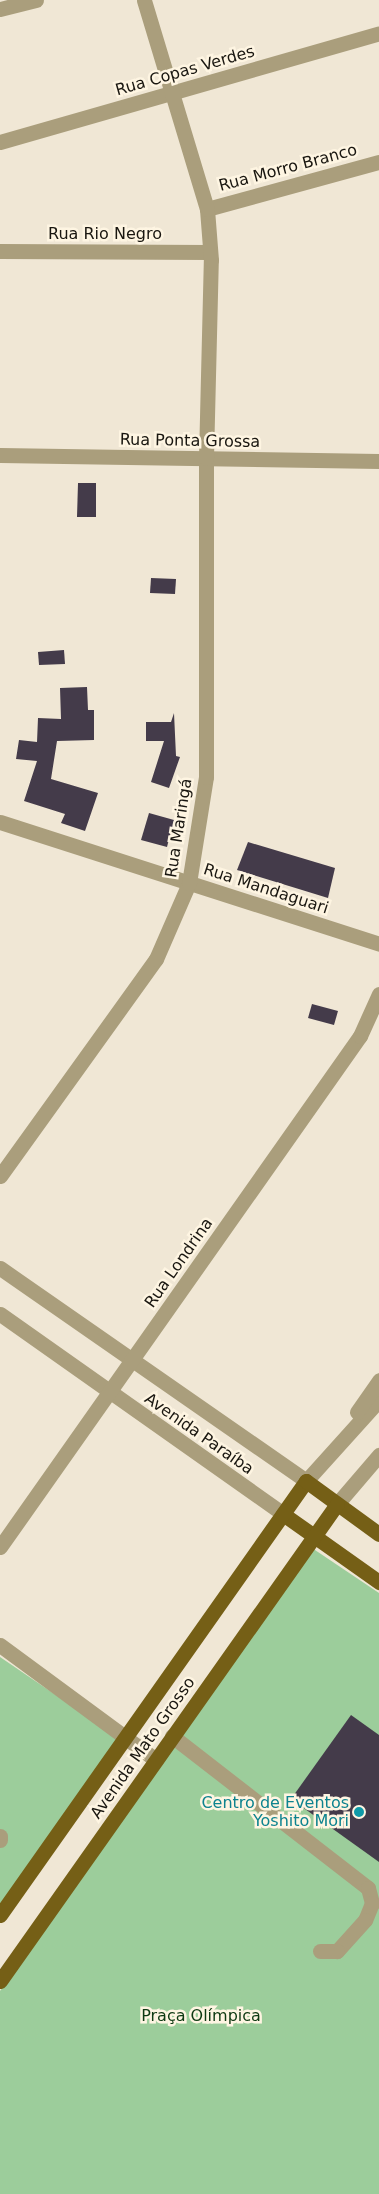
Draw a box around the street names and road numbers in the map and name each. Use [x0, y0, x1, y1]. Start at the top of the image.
street label: Rua Copas Verdes [113, 42, 257, 100]
street label: Rua Morro Branco [217, 140, 359, 196]
street label: Rua Rio Negro [48, 224, 162, 244]
street label: Rua Ponta Grossa [120, 430, 260, 452]
street label: Rua Maringá [162, 777, 196, 879]
street label: Rua Mandaguari [201, 860, 331, 918]
street label: Rua Londrina [141, 1214, 217, 1312]
street label: Avenida Paraíba [141, 1389, 257, 1479]
street label: Avenida Mato Grosso [87, 1673, 199, 1823]

